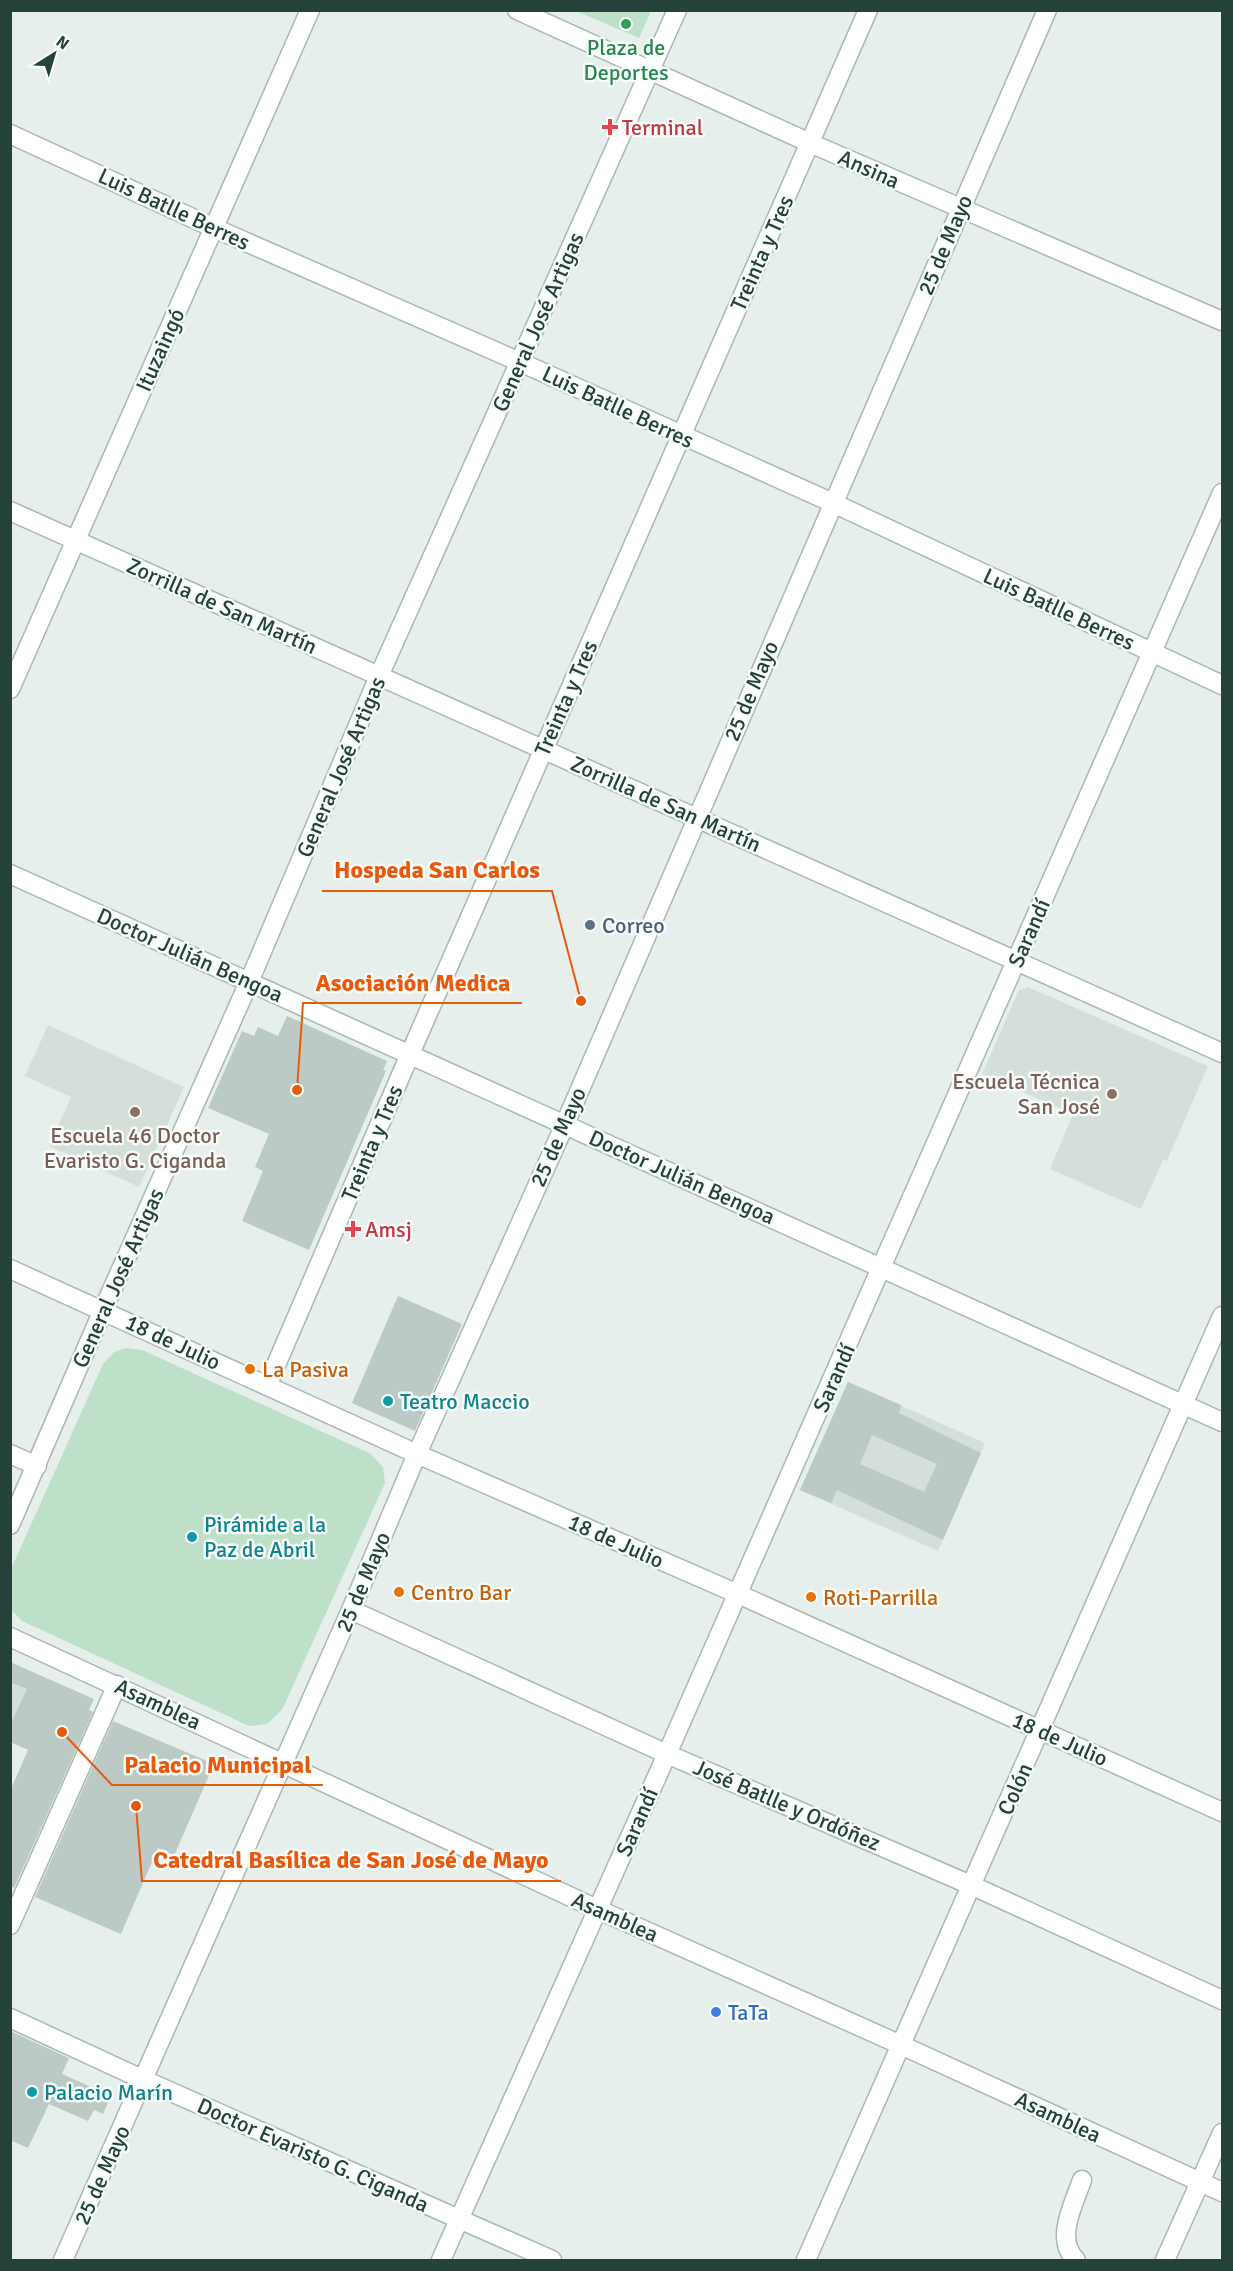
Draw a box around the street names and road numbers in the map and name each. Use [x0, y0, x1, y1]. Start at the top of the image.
street label: Ansina [834, 144, 904, 194]
street label: Luis Batlle Berres [94, 162, 254, 256]
street label: Treinta y Tres [725, 191, 799, 315]
street label: 25 de Mayo [912, 191, 978, 299]
street label: General José Artigas [486, 228, 590, 416]
street label: Ituzaingó [130, 304, 190, 396]
street label: Luis Batlle Berres [538, 360, 698, 454]
street label: Zorrilla de San Martín [123, 552, 321, 660]
street label: Luis Batlle Berres [979, 562, 1139, 656]
street label: Treinta y Tres [529, 636, 603, 760]
street label: 25 de Mayo [718, 637, 784, 745]
street label: General José Artigas [291, 673, 391, 861]
street label: Zorrilla de San Martín [567, 750, 765, 858]
street label: Sarandí [1002, 895, 1056, 971]
street label: Doctor Julián Bengoa [93, 902, 287, 1008]
street label: Treinta y Tres [335, 1081, 409, 1205]
street label: 25 de Mayo [524, 1083, 592, 1191]
street label: Doctor Julián Bengoa [585, 1124, 779, 1230]
street label: General José Artigas [66, 1184, 170, 1372]
street label: 18 de Julio [121, 1308, 225, 1376]
street label: Sarandí [807, 1340, 861, 1416]
street label: 18 de Julio [564, 1508, 668, 1574]
street label: 25 de Mayo [330, 1528, 396, 1636]
street label: Asamblea [111, 1672, 205, 1736]
street label: 18 de Julio [1008, 1706, 1112, 1772]
street label: José Batlle y Ordóñez [689, 1753, 885, 1857]
street label: Colón [992, 1759, 1038, 1819]
street label: Sarandí [610, 1784, 664, 1860]
street label: Asamblea [568, 1886, 662, 1948]
street label: Asamblea [1011, 2085, 1105, 2149]
street label: Doctor Evaristo G. Ciganda [193, 2092, 433, 2218]
street label: 25 de Mayo [68, 2121, 136, 2229]

